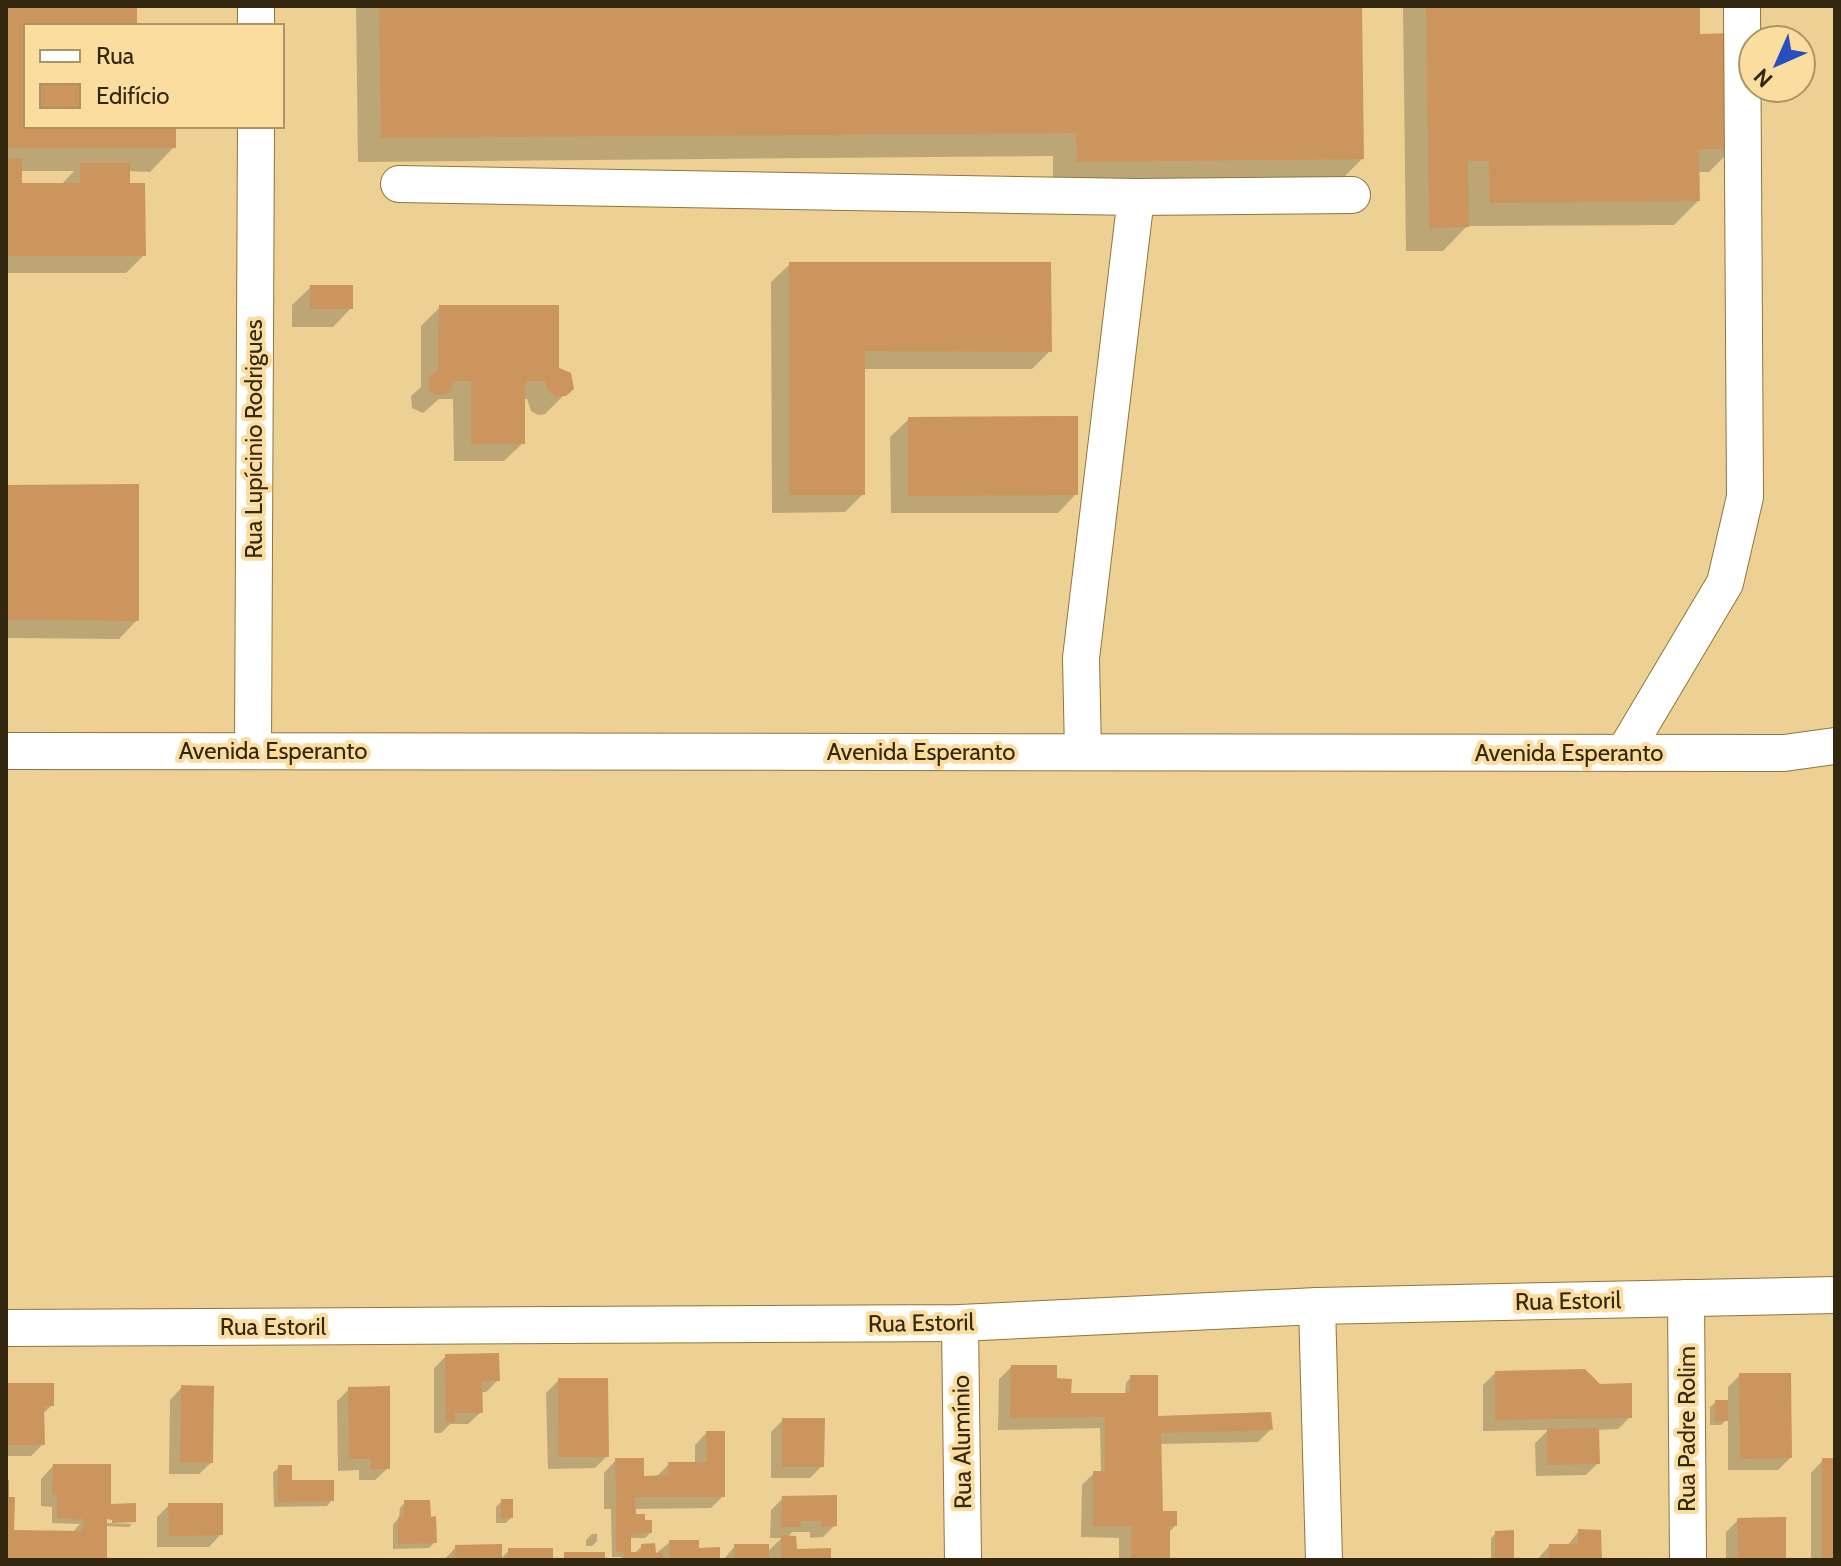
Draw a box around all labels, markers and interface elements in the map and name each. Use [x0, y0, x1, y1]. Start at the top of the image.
legend [24, 24, 284, 128]
north arrow [1737, 24, 1817, 104]
text: Rua [96, 41, 135, 70]
text: N [1748, 63, 1778, 93]
text: Edifício [96, 81, 170, 110]
street label: Rua Lupícinio Rodrigues [239, 319, 268, 559]
street label: Avenida Esperanto [179, 736, 367, 765]
street label: Avenida Esperanto [827, 737, 1015, 766]
street label: Avenida Esperanto [1475, 738, 1663, 767]
street label: Rua Estoril [1515, 1285, 1622, 1316]
street label: Rua Estoril [868, 1307, 975, 1338]
street label: Rua Estoril [220, 1312, 326, 1341]
street label: Rua Padre Rolim [1672, 1346, 1701, 1512]
street label: Rua Alumínio [946, 1375, 977, 1509]

